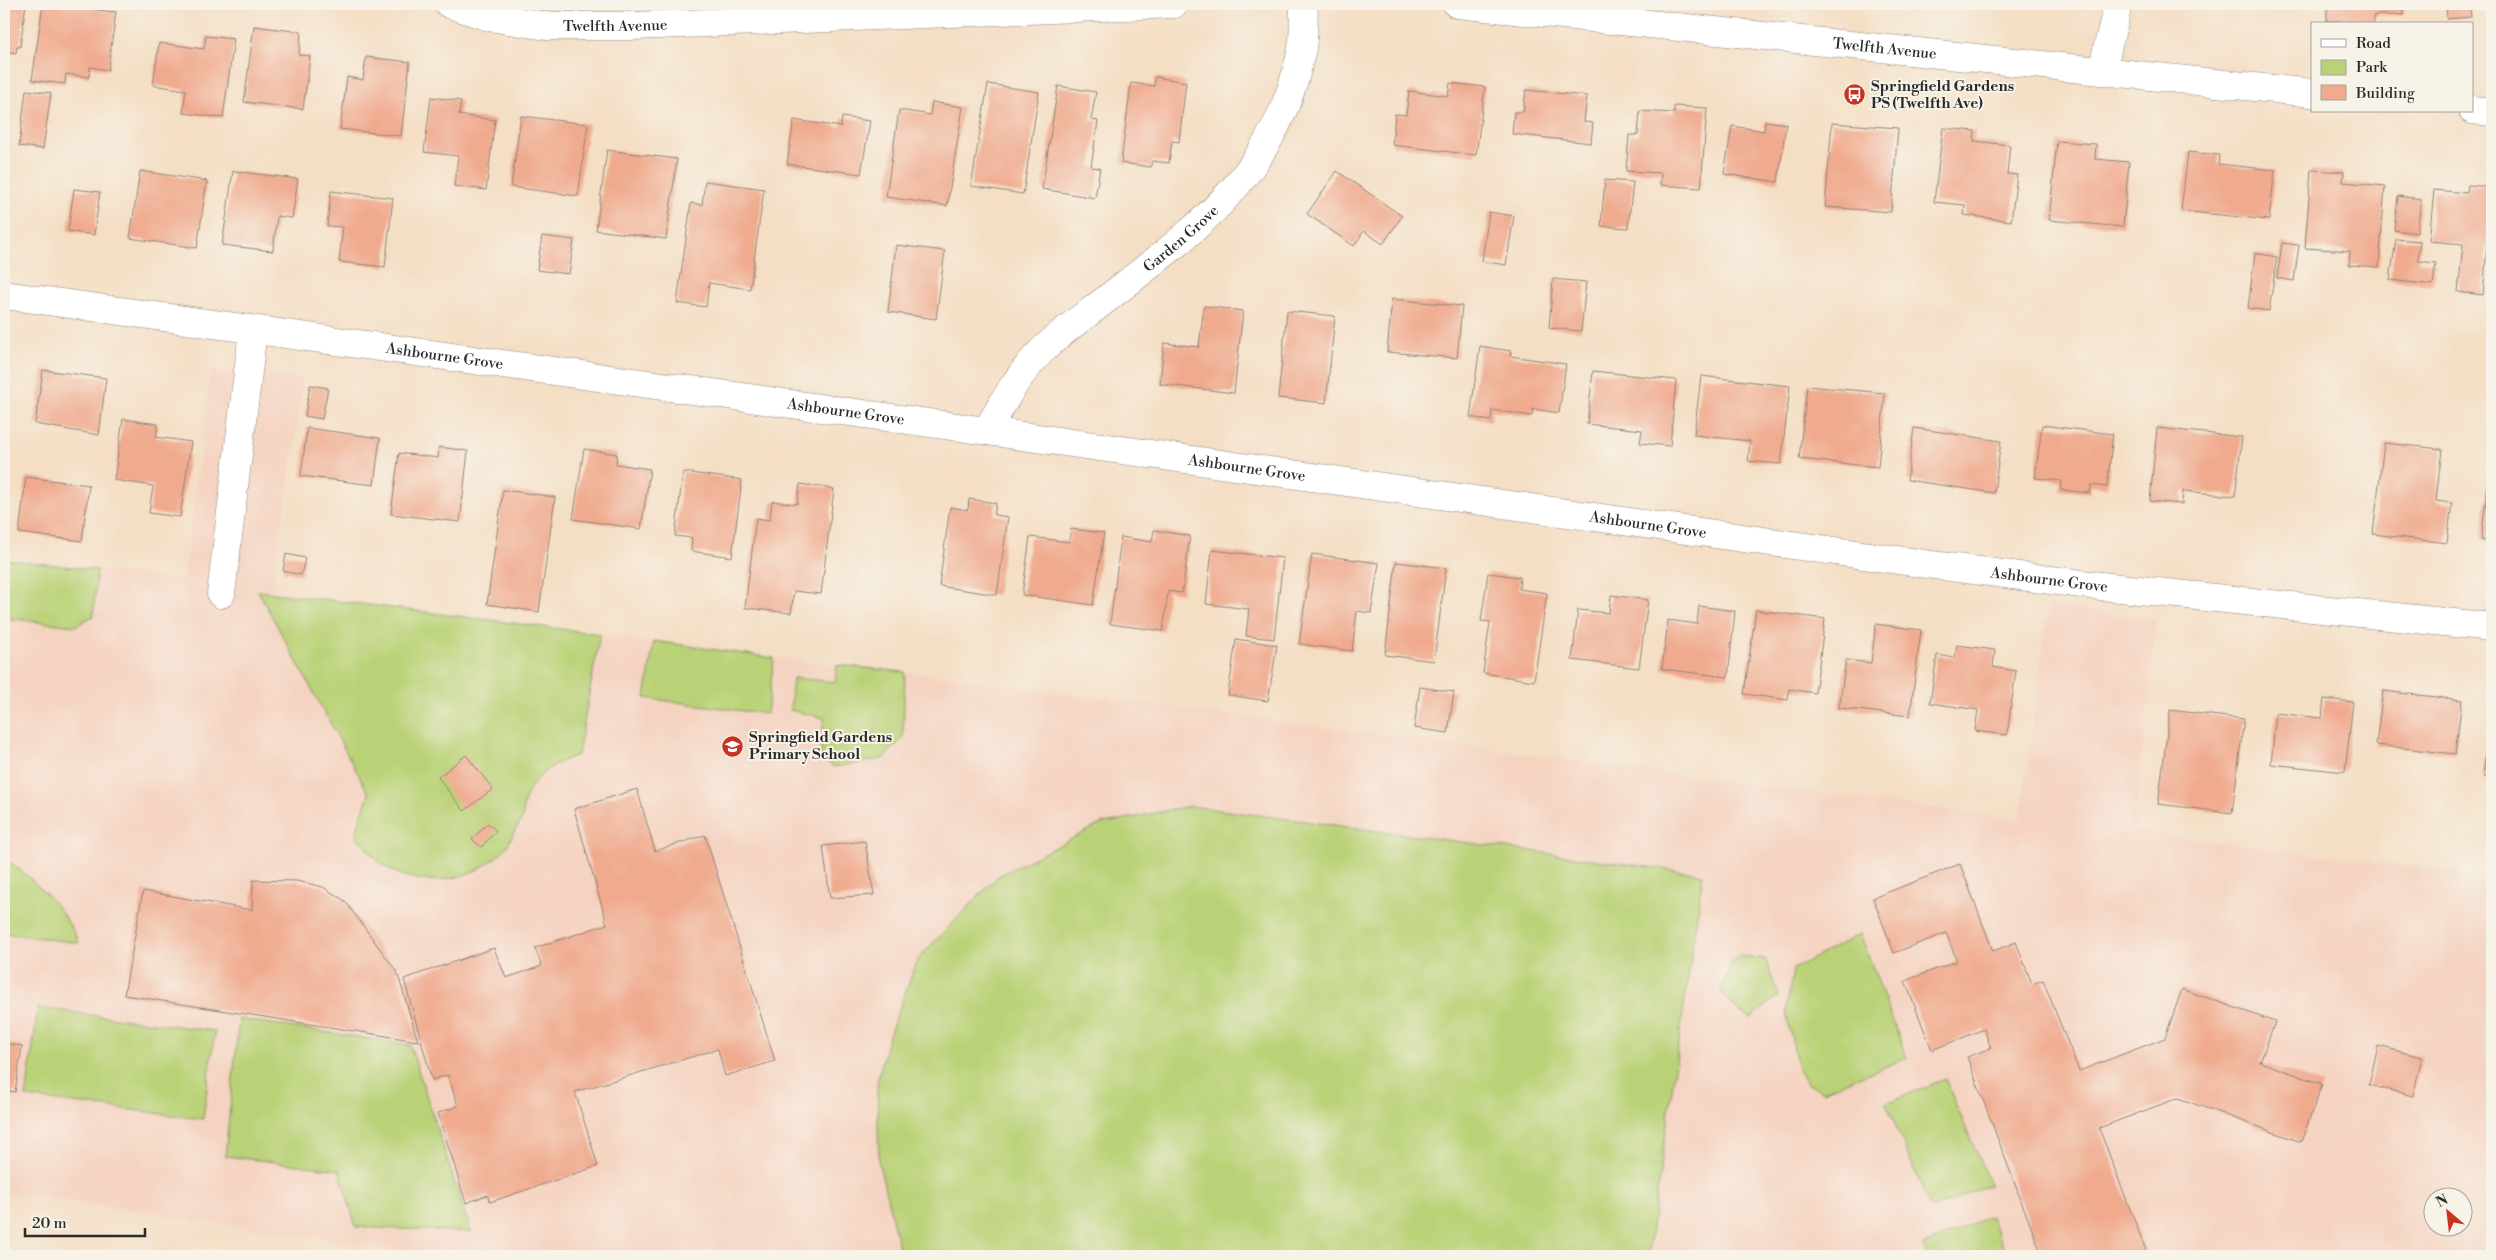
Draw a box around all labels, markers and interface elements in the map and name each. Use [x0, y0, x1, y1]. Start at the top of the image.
street label: Twelfth Avenue [563, 15, 668, 36]
legend [2311, 22, 2474, 112]
street label: Twelfth Avenue [1832, 34, 1938, 63]
text: Road [2356, 34, 2391, 53]
text: Park [2356, 58, 2388, 77]
place label: Springfield Gardens PS (Twelfth Ave) [1871, 77, 2014, 113]
bus stop icon: Springfield Gardens PS (Twelfth Ave) [1843, 83, 1867, 107]
text: Building [2355, 84, 2415, 103]
street label: Garden Grove [1139, 201, 1222, 276]
street label: Ashbourne Grove [384, 338, 505, 373]
street label: Ashbourne Grove [785, 394, 906, 429]
street label: Ashbourne Grove [1186, 450, 1307, 486]
street label: Ashbourne Grove [1587, 507, 1708, 542]
street label: Ashbourne Grove [1988, 563, 2109, 596]
place label: Springfield Gardens Primary School [749, 728, 892, 764]
school or university icon: Springfield Gardens Primary School [721, 734, 745, 758]
north arrow [2424, 1188, 2474, 1238]
text: N [2433, 1191, 2451, 1212]
scale bar [25, 1205, 145, 1237]
text: 20 m [32, 1214, 67, 1233]

